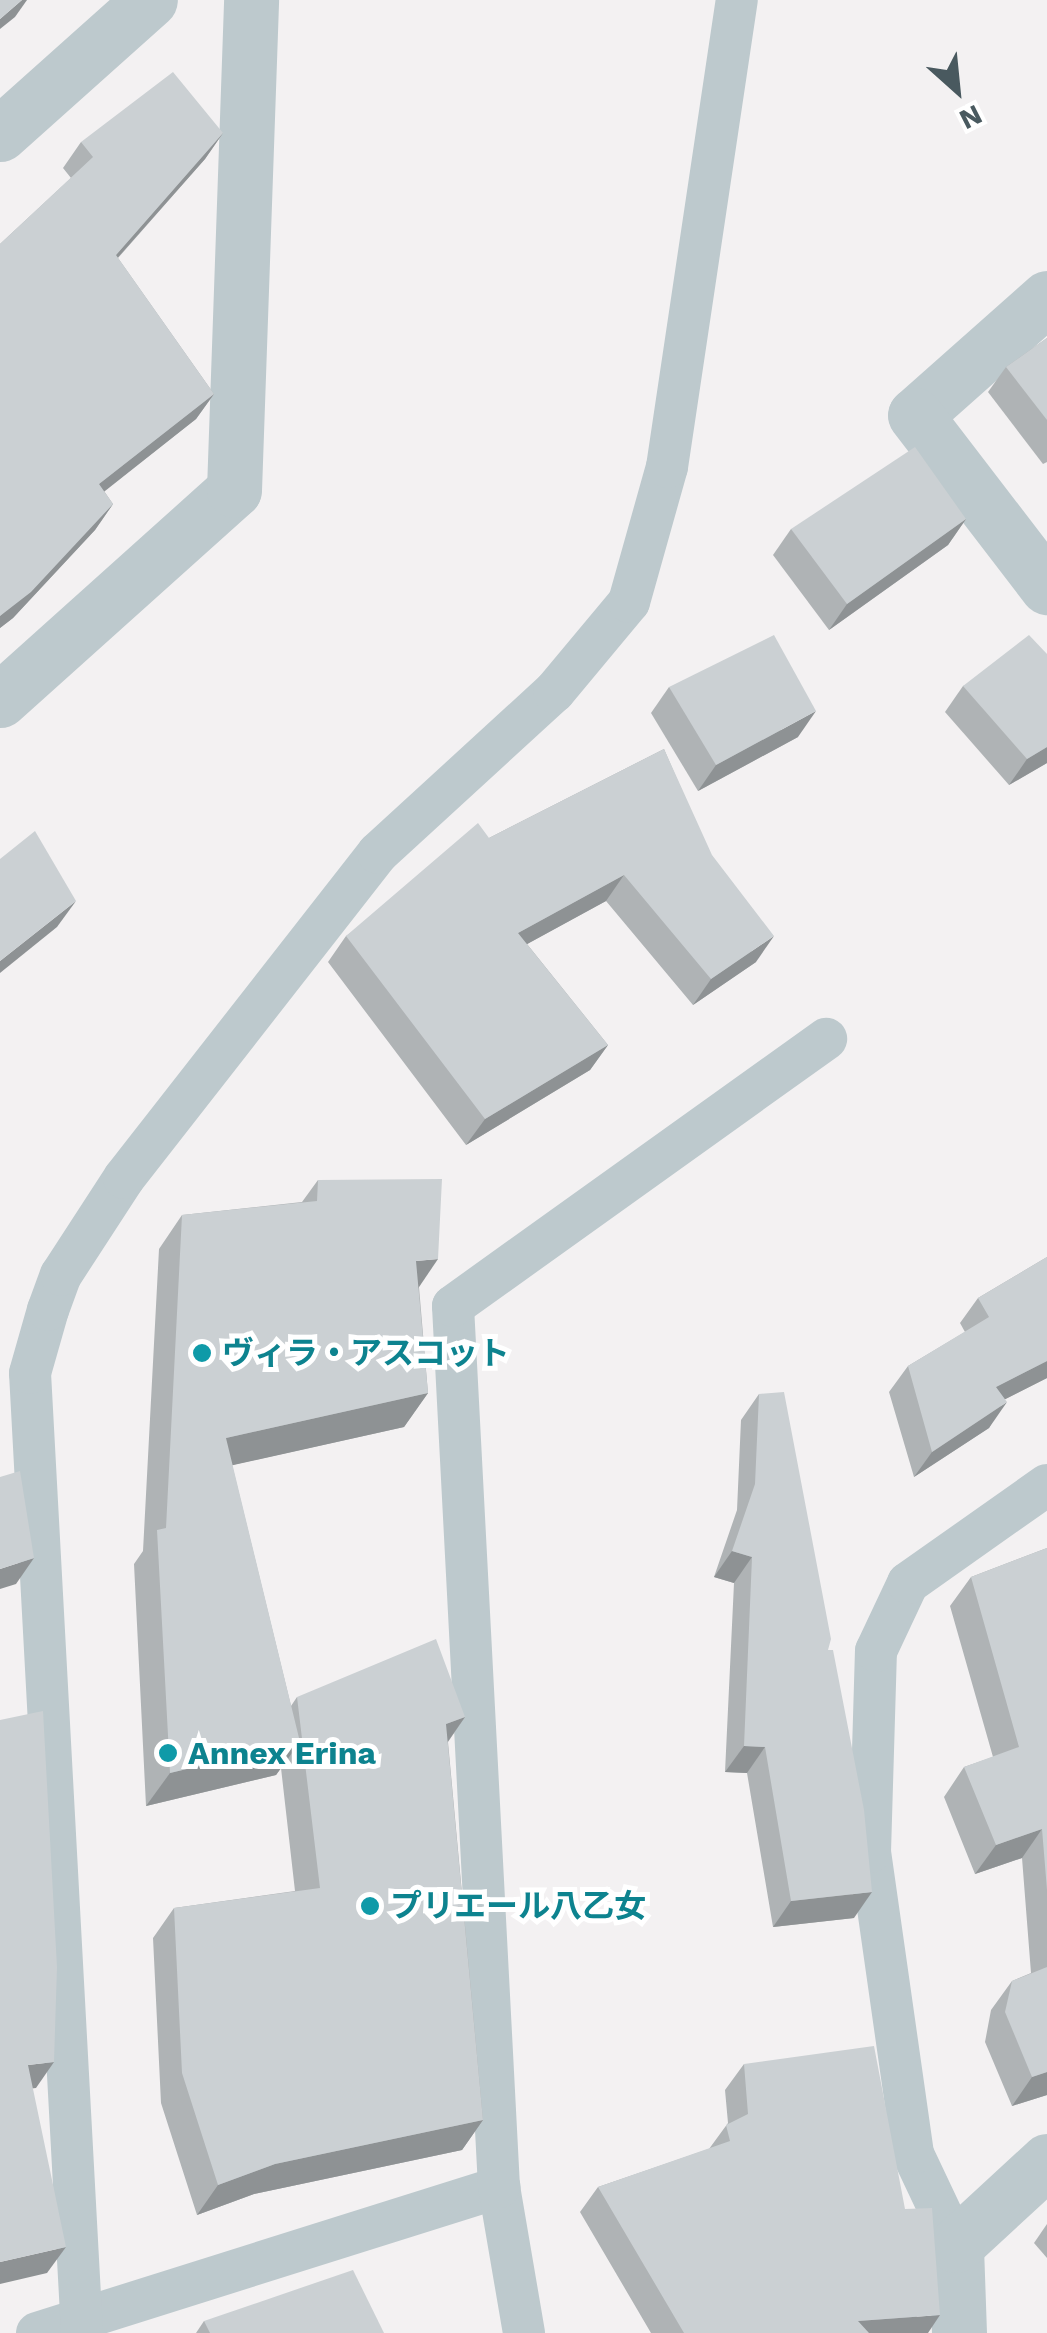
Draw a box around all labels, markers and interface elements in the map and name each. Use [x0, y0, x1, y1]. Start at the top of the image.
north arrow [907, 40, 1007, 140]
text: N [954, 98, 988, 137]
place label: ヴィラ・アスコット [222, 1334, 510, 1372]
marker: ヴィラ・アスコット [191, 1342, 213, 1364]
place label: Annex Erina [188, 1734, 377, 1772]
marker: Annex Erina [157, 1742, 179, 1764]
place label: プリエール八乙女 [390, 1887, 646, 1925]
marker: プリエール八乙女 [359, 1895, 381, 1917]

